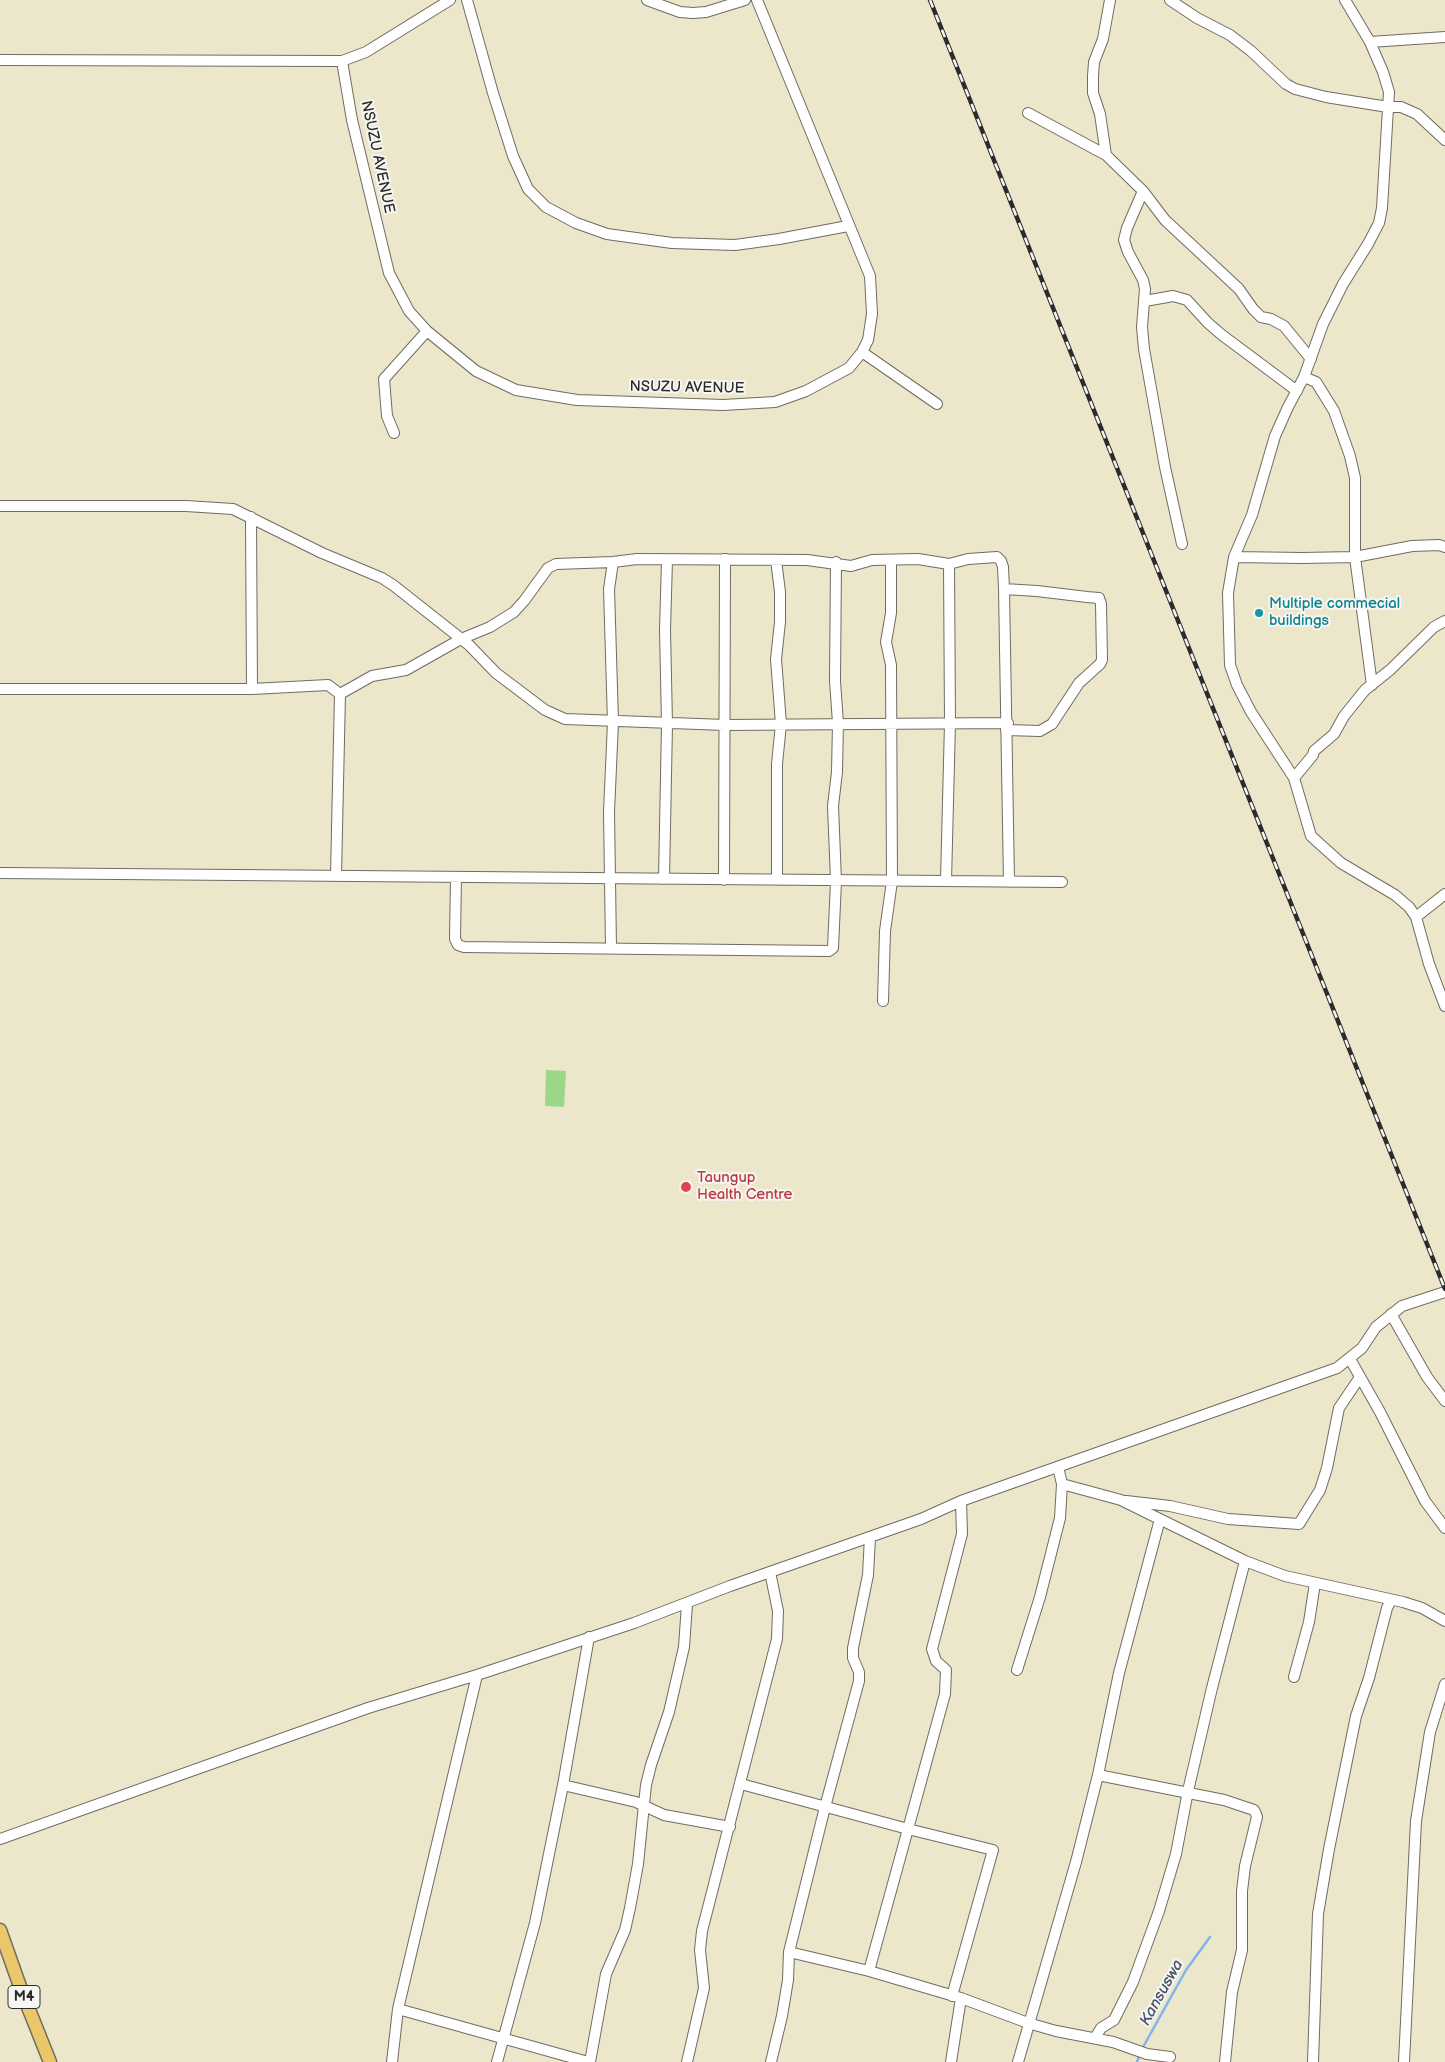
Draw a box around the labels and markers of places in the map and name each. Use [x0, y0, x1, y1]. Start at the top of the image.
place label: Multiple commecial buildings [1269, 595, 1400, 630]
marker: Multiple commecial buildings [1253, 607, 1265, 619]
place label: Taungup Health Centre [697, 1169, 792, 1204]
marker: Taungup Health Centre [679, 1180, 693, 1194]

